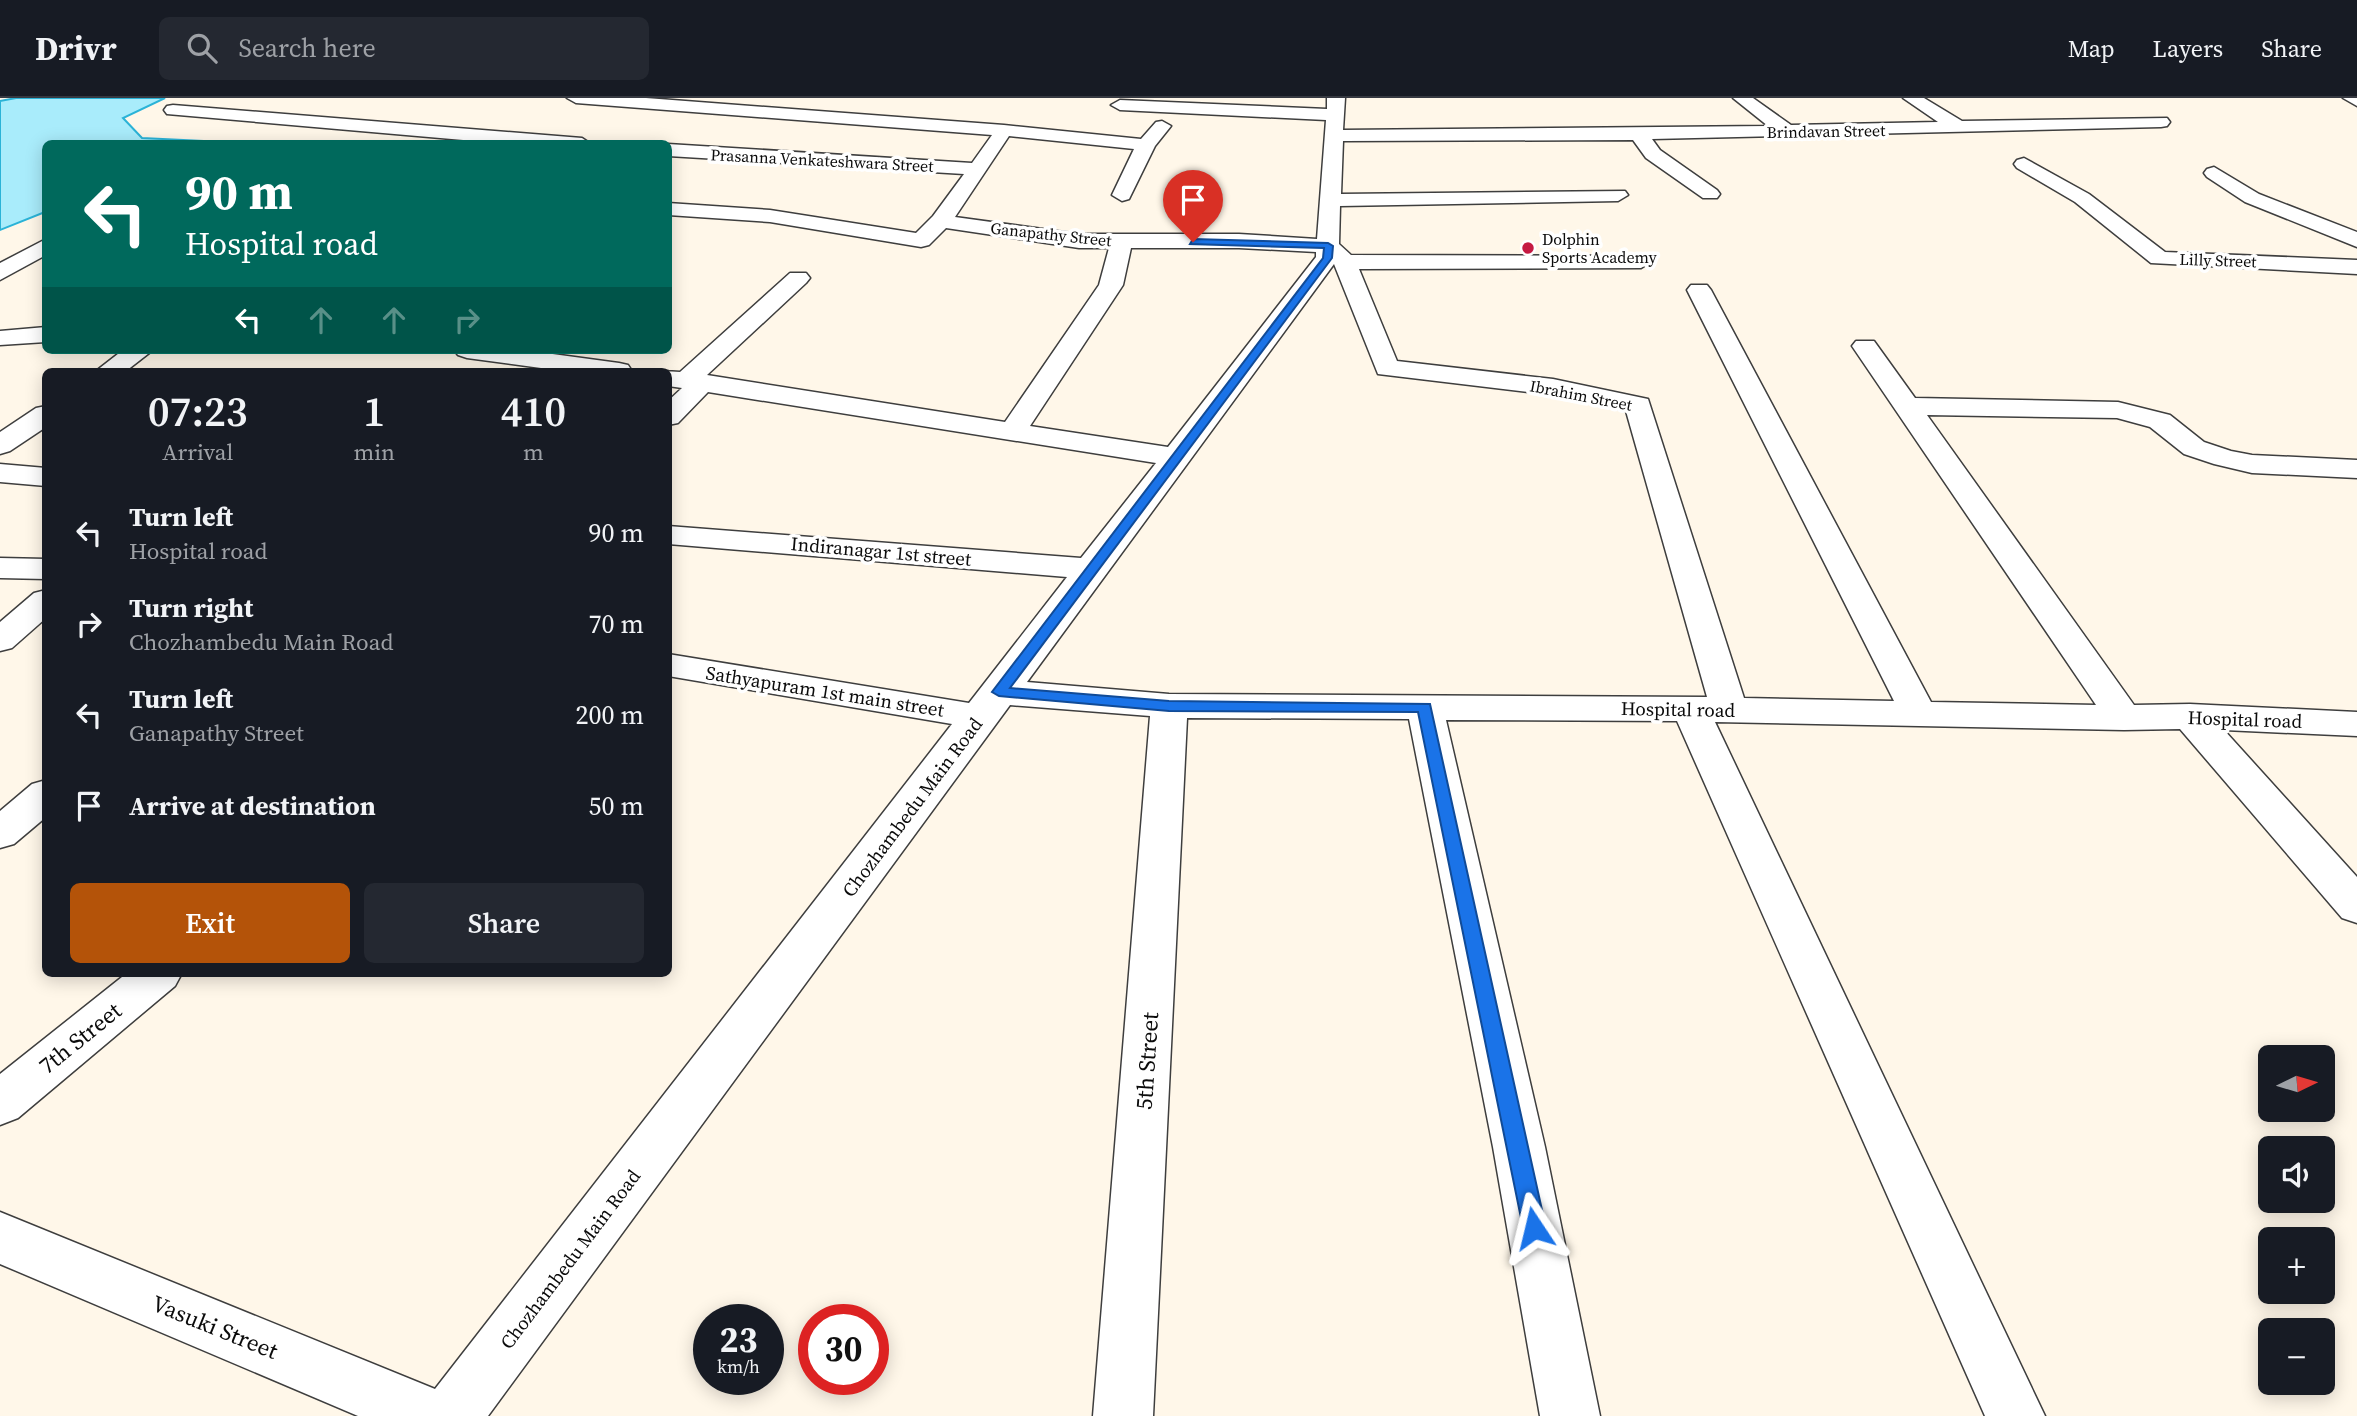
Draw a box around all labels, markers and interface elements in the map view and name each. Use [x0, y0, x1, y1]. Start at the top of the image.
search box [159, 17, 649, 80]
text: Drivr [35, 26, 117, 71]
icon: search [183, 29, 221, 67]
text: Search here [239, 30, 376, 66]
text: Map [2068, 32, 2115, 65]
text: Layers [2153, 32, 2223, 65]
text: Share [2261, 32, 2322, 65]
street label: Brindavan Street [1766, 119, 1886, 143]
street label: Prasanna Venkateshwara Street [710, 143, 935, 177]
text: 90 m [185, 158, 293, 225]
icon: left [70, 168, 161, 259]
pin [1163, 170, 1223, 242]
icon: arrive [1174, 181, 1212, 219]
street label: Ganapathy Street [989, 217, 1113, 251]
text: Hospital road [185, 222, 378, 266]
place label: Dolphin Sports Academy [1542, 228, 1658, 268]
marker: Dolphin Sports Academy [1520, 240, 1536, 256]
street label: Lilly Street [2179, 248, 2258, 272]
icon: left [229, 301, 267, 339]
icon: ahead [302, 301, 340, 339]
icon: ahead [375, 301, 413, 339]
icon: right [448, 301, 486, 339]
street label: Ibrahim Street [1528, 374, 1635, 416]
text: 07:23 [148, 382, 248, 440]
text: 1 [363, 382, 385, 440]
text: 410 [501, 382, 566, 440]
text: Arrival [162, 436, 233, 468]
text: min [353, 436, 395, 468]
text: m [523, 436, 544, 468]
text: Turn left [129, 499, 233, 535]
icon: left [70, 514, 108, 552]
text: 90 m [589, 515, 644, 551]
street label: Indiranagar 1st street [790, 530, 973, 572]
text: Hospital road [129, 535, 268, 567]
text: Turn right [129, 590, 253, 626]
icon: right [70, 605, 108, 643]
text: 70 m [589, 606, 644, 642]
text: Chozhambedu Main Road [129, 626, 393, 658]
street label: Sathyapuram 1st main street [704, 659, 947, 723]
text: Turn left [129, 681, 233, 717]
street label: Hospital road [1621, 695, 1736, 723]
icon: left [70, 696, 108, 734]
text: 200 m [576, 697, 644, 733]
street label: Hospital road [2187, 704, 2303, 734]
street label: Chozhambedu Main Road [836, 712, 988, 902]
text: Ganapathy Street [129, 717, 304, 749]
icon: arrive [70, 787, 108, 825]
text: Arrive at destination [129, 788, 376, 824]
text: 50 m [589, 788, 644, 824]
button: Exit [70, 883, 350, 963]
button: Share [364, 883, 644, 963]
street label: 7th Street [32, 995, 128, 1081]
street label: 5th Street [1128, 1011, 1166, 1111]
north arrow [2258, 1045, 2334, 1122]
map controls [2258, 1045, 2335, 1395]
button: sound [2258, 1136, 2335, 1213]
street label: Chozhambedu Main Road [494, 1164, 646, 1354]
position arrow [1497, 1191, 1571, 1265]
button: + [2258, 1227, 2335, 1304]
street label: Vasuki Street [147, 1287, 283, 1367]
speed limit sign: 30 [798, 1304, 889, 1395]
text: 23 [720, 1316, 757, 1364]
button: − [2258, 1318, 2335, 1395]
text: km/h [717, 1354, 760, 1379]

